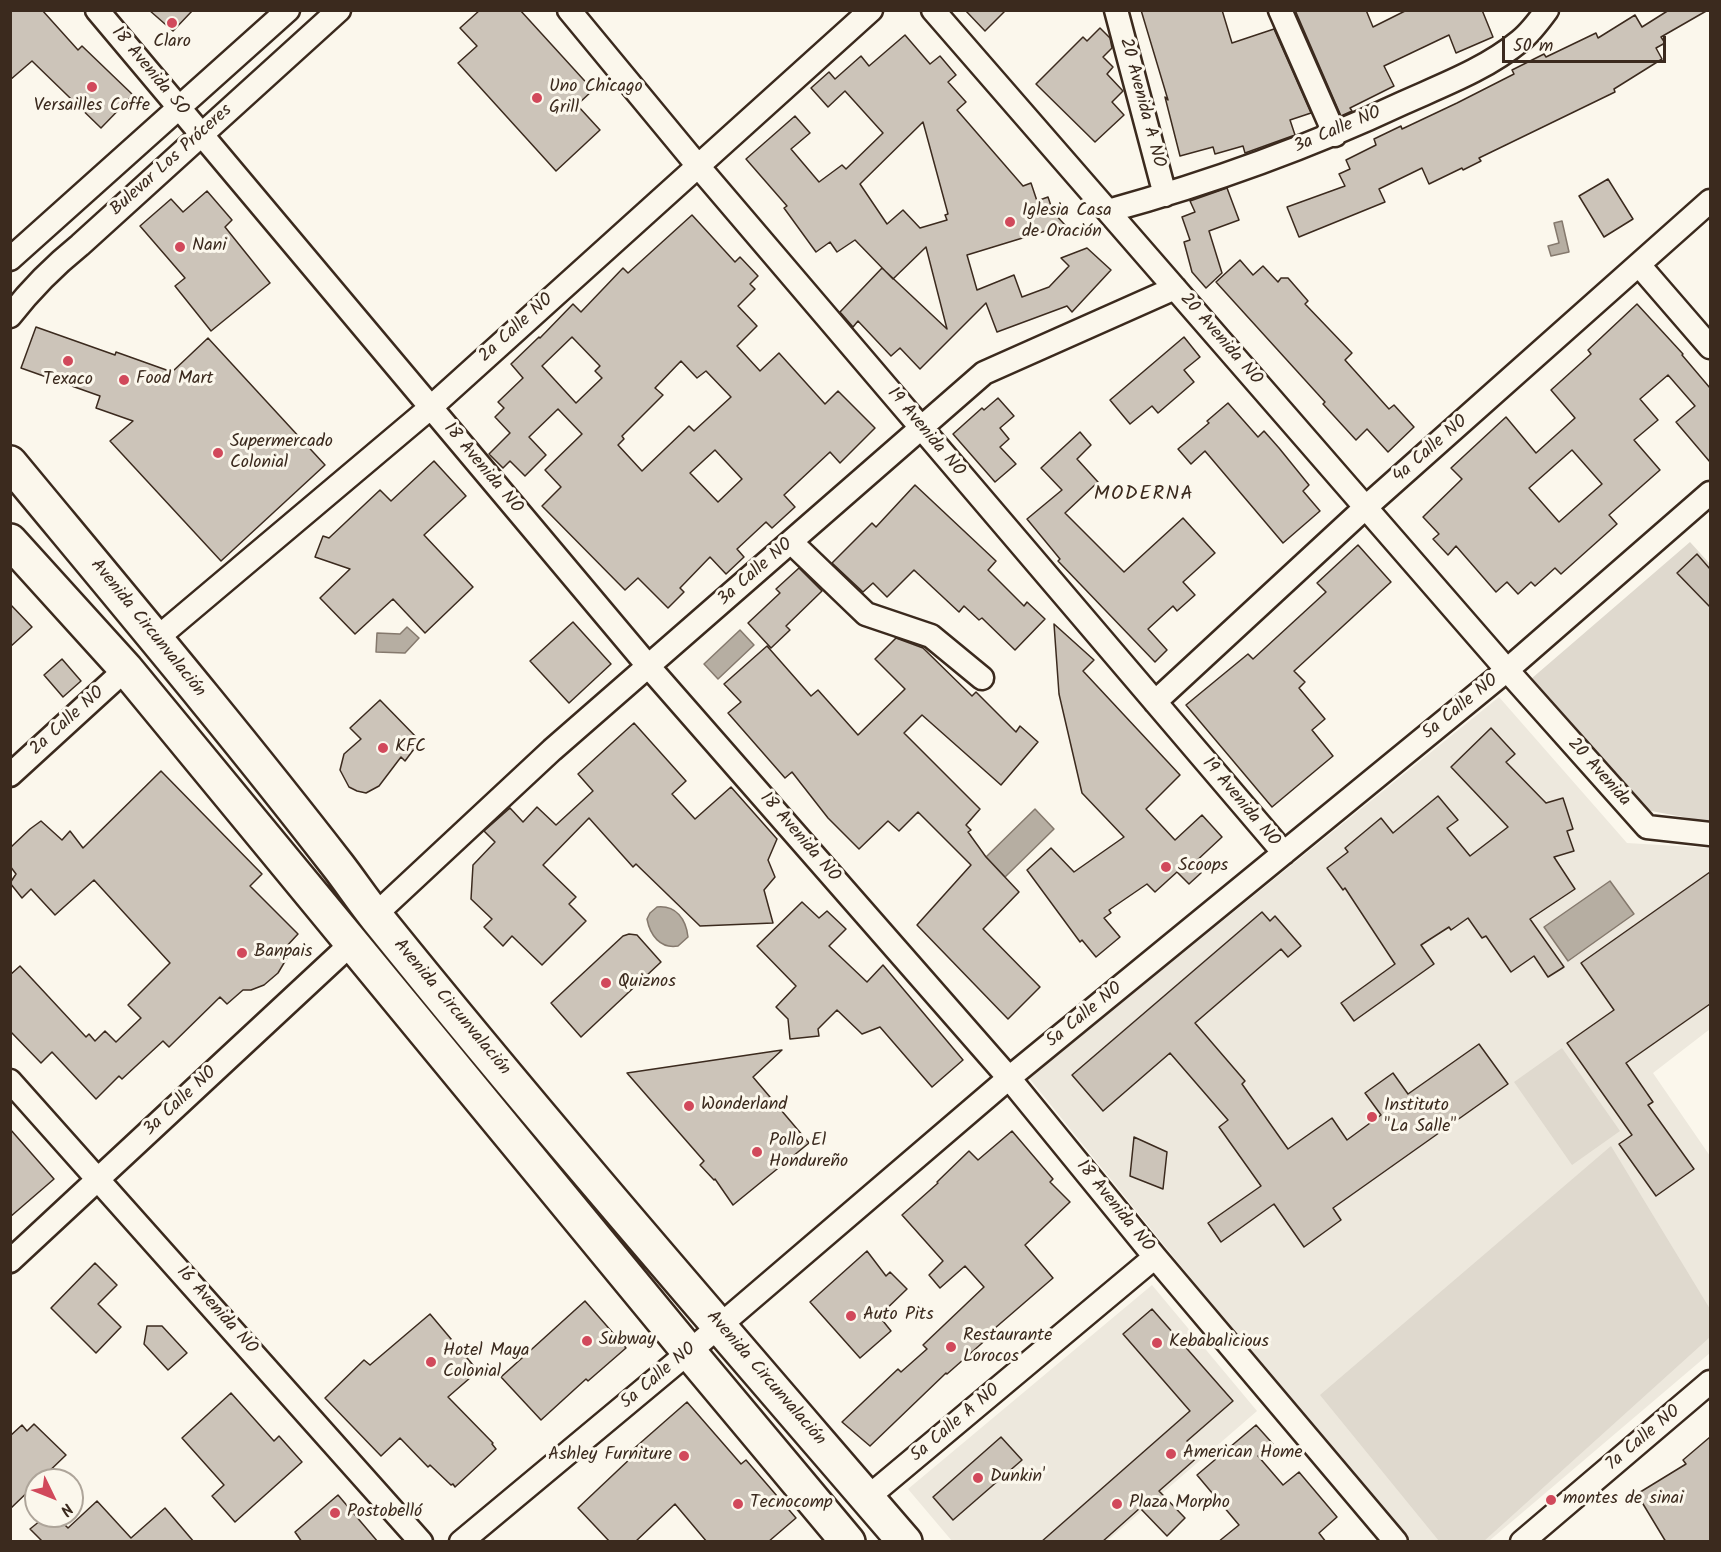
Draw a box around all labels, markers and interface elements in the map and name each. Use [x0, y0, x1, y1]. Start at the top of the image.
marker: Claro [165, 16, 179, 30]
street label: 18 Avenida SO [106, 23, 192, 121]
scale bar [1505, 24, 1668, 62]
place label: Claro [153, 32, 191, 54]
text: 50 m [1513, 32, 1553, 61]
street label: 20 Avenida A NO [1113, 36, 1169, 170]
place label: Uno Chicago Grill [549, 77, 643, 119]
marker: Versailles Coffe [85, 80, 99, 94]
marker: Uno Chicago Grill [530, 91, 544, 105]
place label: Versailles Coffe [34, 96, 150, 118]
street label: Bulevar Los Próceres [107, 101, 237, 221]
street label: 3a Calle NO [1291, 103, 1385, 159]
place label: Iglesia Casa de Oración [1022, 201, 1112, 244]
marker: Iglesia Casa de Oración [1003, 215, 1017, 229]
place label: Nani [192, 236, 227, 258]
marker: Nani [173, 240, 187, 254]
street label: 20 Avenida NO [1174, 289, 1266, 391]
street label: 2a Calle NO [475, 290, 559, 368]
marker: Texaco [61, 354, 75, 368]
place label: Food Mart [136, 369, 213, 391]
place label: Texaco [43, 370, 93, 392]
marker: Food Mart [117, 373, 131, 387]
street label: 19 Avenida NO [881, 384, 969, 482]
street label: 4a Calle NO [1389, 412, 1473, 488]
street label: 18 Avenida NO [438, 419, 526, 519]
place label: Supermercado Colonial [230, 432, 333, 474]
marker: Supermercado Colonial [211, 446, 225, 460]
district label: MODERNA [1094, 484, 1194, 508]
street label: 3a Calle NO [714, 534, 798, 612]
street label: Avenida Circunvalación [85, 556, 209, 702]
street label: 5a Calle NO [1418, 671, 1504, 745]
street label: 2a Calle NO [26, 683, 110, 761]
street label: 20 Avenida [1562, 734, 1634, 812]
place label: KFC [395, 737, 426, 759]
marker: KFC [376, 741, 390, 755]
street label: 19 Avenida NO [1196, 754, 1284, 852]
street label: 18 Avenida NO [754, 789, 844, 887]
place label: Scoops [1178, 856, 1228, 878]
marker: Scoops [1159, 860, 1173, 874]
street label: Avenida Circunvalación [388, 935, 514, 1081]
place label: Banpais [254, 942, 312, 964]
marker: Banpais [235, 946, 249, 960]
place label: Quiznos [618, 972, 676, 994]
marker: Quiznos [599, 976, 613, 990]
street label: 5a Calle NO [1042, 979, 1128, 1053]
street label: 3a Calle NO [140, 1063, 222, 1141]
place label: Wonderland [701, 1095, 787, 1117]
place label: Instituto "La Salle" [1384, 1096, 1456, 1138]
marker: Wonderland [682, 1099, 696, 1113]
marker: Instituto "La Salle" [1365, 1110, 1379, 1124]
place label: Pollo El Hondureño [769, 1131, 848, 1174]
marker: Pollo El Hondureño [750, 1145, 764, 1159]
street label: 18 Avenida NO [1070, 1157, 1158, 1257]
street label: 16 Avenida NO [171, 1262, 261, 1360]
place label: Auto Pits [863, 1305, 934, 1327]
street label: Avenida Circunvalación [701, 1307, 829, 1451]
marker: Auto Pits [844, 1309, 858, 1323]
place label: Restaurante Lorocos [963, 1326, 1052, 1368]
place label: Subway [599, 1330, 656, 1352]
place label: Kebabalicious [1169, 1332, 1269, 1354]
marker: Subway [580, 1334, 594, 1348]
marker: Kebabalicious [1150, 1336, 1164, 1350]
street label: 5a Calle NO [617, 1339, 701, 1415]
marker: Restaurante Lorocos [944, 1340, 958, 1354]
place label: Hotel Maya Colonial [443, 1341, 529, 1384]
marker: Hotel Maya Colonial [424, 1355, 438, 1369]
street label: 5a Calle A NO [907, 1380, 1005, 1468]
street label: 7a Calle NO [1602, 1402, 1686, 1476]
place label: American Home [1183, 1443, 1303, 1465]
place label: Ashley Furniture [548, 1445, 672, 1467]
marker: American Home [1164, 1447, 1178, 1461]
marker: Ashley Furniture [677, 1449, 691, 1463]
place label: Dunkin' [990, 1467, 1045, 1489]
north arrow [24, 1468, 84, 1528]
marker: Dunkin' [971, 1471, 985, 1485]
place label: montes de sinai [1563, 1489, 1684, 1511]
place label: Tecnocomp [750, 1493, 833, 1515]
place label: Plaza Morpho [1129, 1493, 1230, 1515]
marker: montes de sinai [1544, 1493, 1558, 1507]
text: N [53, 1497, 79, 1521]
marker: Tecnocomp [731, 1497, 745, 1511]
marker: Plaza Morpho [1110, 1497, 1124, 1511]
place label: Postobelló [347, 1502, 422, 1524]
marker: Postobelló [328, 1506, 342, 1520]

